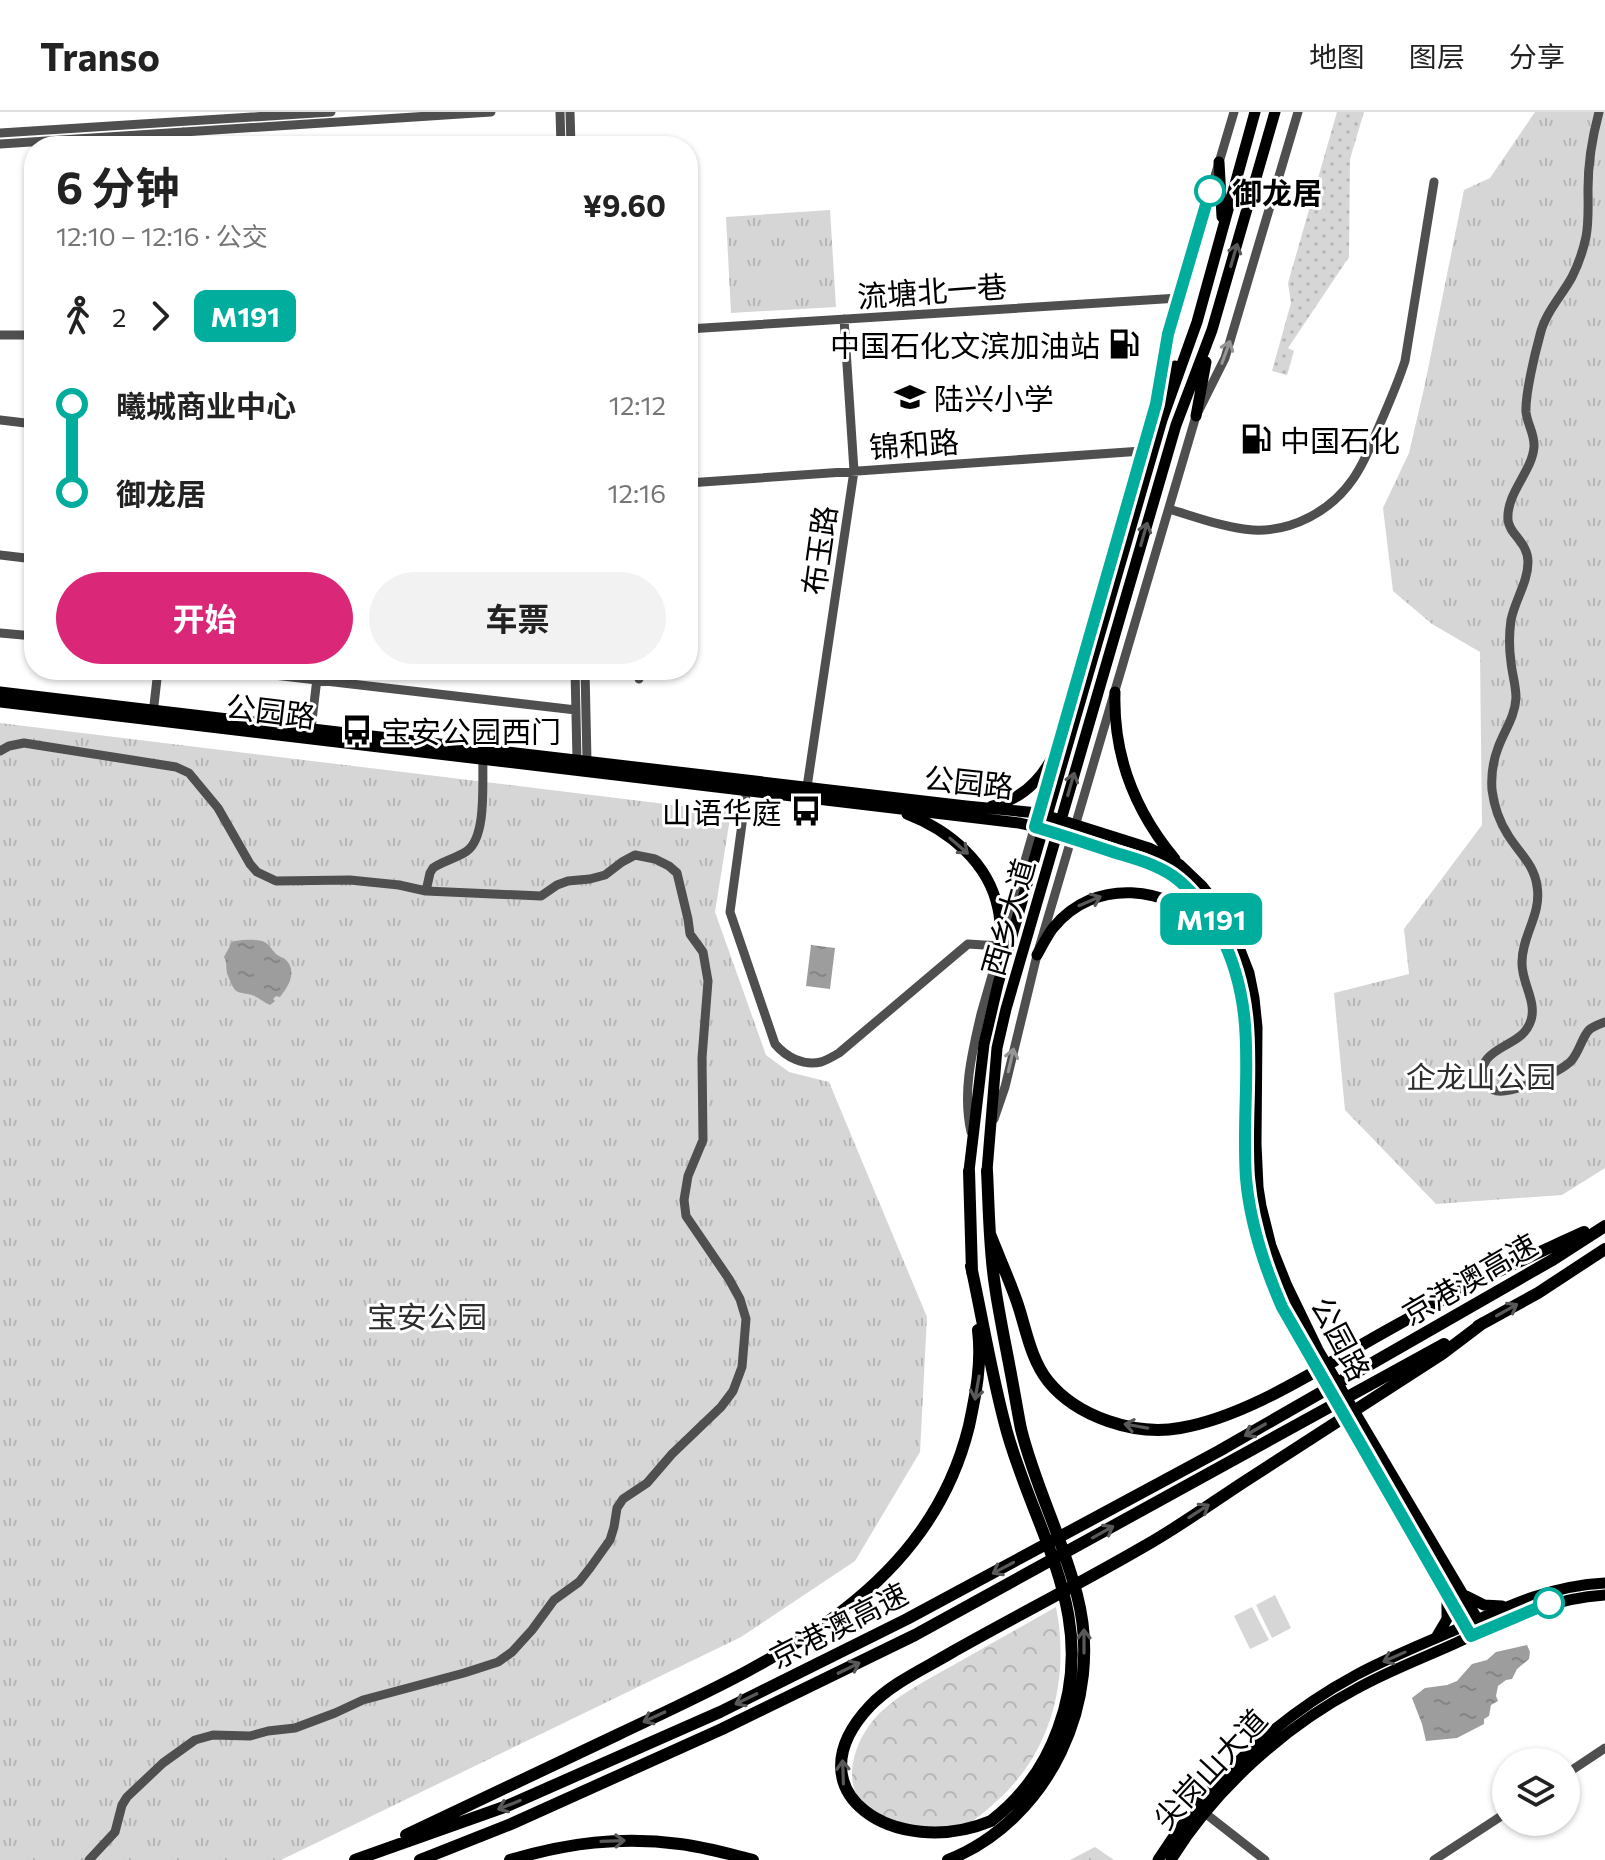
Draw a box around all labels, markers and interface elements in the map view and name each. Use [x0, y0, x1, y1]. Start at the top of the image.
text: Transo [40, 32, 160, 79]
text: 地图 [1309, 39, 1365, 73]
text: 图层 [1409, 39, 1465, 73]
text: 分享 [1509, 39, 1565, 73]
text: 6 分钟 [56, 159, 180, 213]
place label: 御龙居 [1232, 173, 1322, 210]
marker: 御龙居 [1195, 176, 1225, 206]
text: ¥9.60 [583, 186, 666, 223]
text: 12:10 – 12:16 · 公交 [56, 220, 268, 251]
one-way arrow [1227, 242, 1242, 268]
street label: 流塘北一巷 [856, 266, 1008, 314]
icon: walk [56, 294, 100, 338]
icon: forward [138, 294, 182, 338]
text: M191 [210, 299, 280, 333]
text: 2 [112, 301, 126, 332]
place label: 中国石化文滨加油站 [830, 326, 1100, 363]
fuel station icon: 中国石化文滨加油站 [1107, 327, 1141, 361]
one-way arrow [1220, 340, 1234, 365]
place label: 陆兴小学 [934, 379, 1054, 416]
school or university icon: 陆兴小学 [893, 380, 927, 414]
text: 曦城商业中心 [116, 386, 296, 423]
text: 12:12 [609, 389, 666, 420]
street label: 锦和路 [868, 421, 960, 465]
place label: 中国石化 [1280, 421, 1400, 458]
fuel station icon: 中国石化 [1239, 422, 1273, 456]
text: 御龙居 [116, 474, 206, 511]
text: 12:16 [607, 477, 666, 508]
street label: 布玉路 [793, 503, 843, 597]
one-way arrow [1137, 522, 1152, 548]
button: 开始 [56, 572, 353, 664]
button: 车票 [369, 572, 666, 664]
street label: 公园路 [224, 686, 318, 734]
place label: 宝安公园西门 [381, 712, 561, 749]
bus stop icon: 宝安公园西门 [340, 713, 374, 747]
street label: 公园路 [922, 758, 1016, 804]
one-way arrow [1064, 771, 1079, 797]
place label: 山语华庭 [662, 793, 782, 830]
bus stop icon: 山语华庭 [789, 794, 823, 828]
one-way arrow [949, 837, 969, 855]
street label: 西乡大道 [973, 854, 1041, 980]
one-way arrow [1077, 892, 1102, 907]
line badge: M191 [1155, 893, 1267, 945]
text: M191 [1176, 902, 1246, 936]
one-way arrow [1005, 1048, 1020, 1074]
park label: 企龙山公园 [1406, 1057, 1556, 1094]
street label: 京港澳高速 [1395, 1224, 1543, 1332]
street label: 公园路 [1305, 1290, 1379, 1386]
park label: 宝安公园 [367, 1297, 487, 1334]
one-way arrow [1494, 1302, 1518, 1317]
one-way arrow [968, 1375, 983, 1401]
one-way arrow [1123, 1418, 1149, 1433]
one-way arrow [1244, 1423, 1268, 1438]
one-way arrow [1187, 1503, 1210, 1519]
one-way arrow [1091, 1524, 1114, 1540]
one-way arrow [991, 1561, 1015, 1576]
street label: 京港澳高速 [763, 1573, 913, 1675]
unlabelled marker [1534, 1588, 1564, 1618]
one-way arrow [1076, 1628, 1092, 1655]
one-way arrow [1382, 1650, 1406, 1665]
one-way arrow [836, 1660, 860, 1675]
one-way arrow [735, 1692, 759, 1707]
street label: 尖岗山大道 [1144, 1701, 1274, 1835]
one-way arrow [642, 1710, 666, 1725]
map controls [1492, 1748, 1580, 1836]
button: layers [1492, 1748, 1580, 1836]
one-way arrow [835, 1759, 850, 1786]
one-way arrow [497, 1798, 522, 1813]
one-way arrow [600, 1833, 626, 1848]

